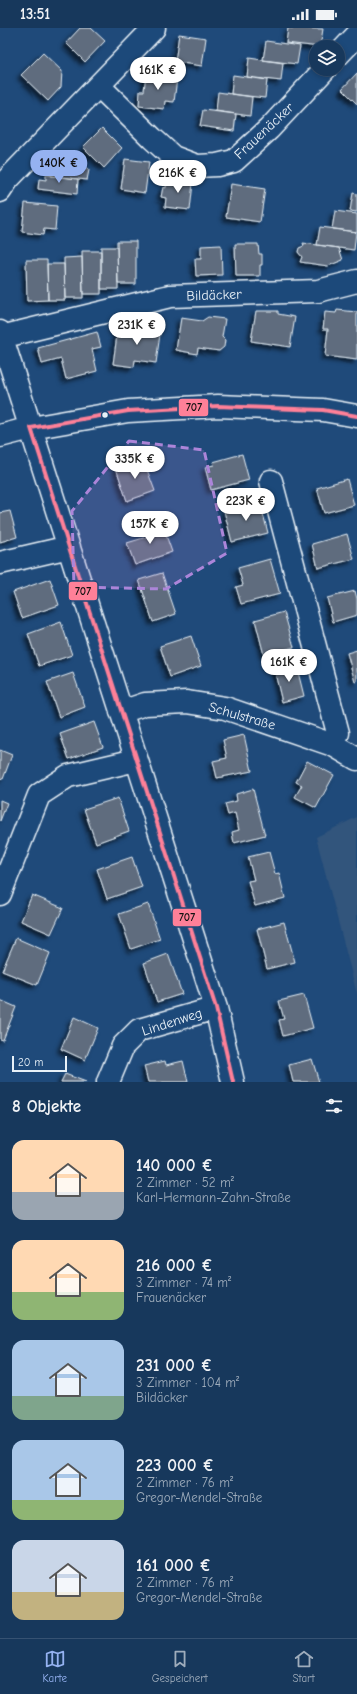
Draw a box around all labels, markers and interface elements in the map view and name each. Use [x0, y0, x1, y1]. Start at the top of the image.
text: 13:51 [20, 5, 50, 23]
map controls [309, 40, 345, 76]
button: layers [309, 40, 345, 76]
pin: 161K € [125, 57, 191, 91]
text: 161K € [139, 62, 177, 77]
street label: Frauenäcker [231, 99, 298, 163]
pin: 140K € [26, 150, 92, 184]
text: 140K € [39, 155, 79, 170]
pin: 216K € [145, 160, 211, 194]
text: 216K € [158, 165, 198, 180]
street label: Bildäcker [186, 286, 242, 304]
pin: 231K € [104, 312, 170, 346]
text: 231K € [118, 317, 156, 332]
line badge: 707 [178, 398, 209, 417]
text: 707 [186, 401, 202, 414]
unlabelled marker [100, 410, 110, 420]
pin: 335K € [102, 446, 168, 480]
text: 335K € [115, 451, 155, 466]
pin: 223K € [213, 488, 279, 522]
text: 223K € [226, 493, 266, 508]
pin: 157K € [117, 511, 183, 545]
text: 157K € [131, 516, 169, 531]
line badge: 707 [68, 581, 98, 601]
text: 707 [75, 585, 91, 598]
pin: 161K € [256, 649, 322, 683]
text: 161K € [270, 654, 308, 669]
street label: Schulstraße [207, 698, 277, 734]
line badge: 707 [172, 908, 202, 927]
text: 707 [179, 911, 195, 924]
street label: Lindenweg [140, 1004, 204, 1040]
scale bar [12, 1054, 67, 1073]
text: 20 m [18, 1056, 43, 1069]
icon: filters [323, 1095, 345, 1117]
text: 8 Objekte [12, 1097, 81, 1116]
icon: home [44, 1156, 92, 1204]
text: 140 000 € [136, 1156, 213, 1175]
text: 2 Zimmer · 52 m² [136, 1175, 234, 1190]
text: Karl-Hermann-Zahn-Straße [136, 1190, 291, 1205]
icon: home [44, 1256, 92, 1304]
text: 216 000 € [136, 1256, 213, 1275]
text: 3 Zimmer · 74 m² [136, 1275, 231, 1290]
text: Frauenäcker [136, 1290, 206, 1305]
icon: home [44, 1356, 92, 1404]
text: 231 000 € [136, 1356, 213, 1375]
text: 3 Zimmer · 104 m² [136, 1375, 239, 1390]
text: Bildäcker [136, 1390, 187, 1405]
icon: home [44, 1456, 92, 1504]
text: 223 000 € [136, 1456, 214, 1475]
text: 2 Zimmer · 76 m² [136, 1475, 233, 1490]
text: Gregor-Mendel-Straße [136, 1490, 262, 1505]
icon: home [44, 1556, 92, 1604]
text: 161 000 € [136, 1556, 211, 1575]
text: 2 Zimmer · 76 m² [136, 1575, 233, 1590]
text: Gregor-Mendel-Straße [136, 1590, 262, 1605]
tab: Karte [42, 1648, 67, 1685]
tab: Gespeichert [152, 1648, 208, 1685]
tab: Start [293, 1648, 315, 1685]

